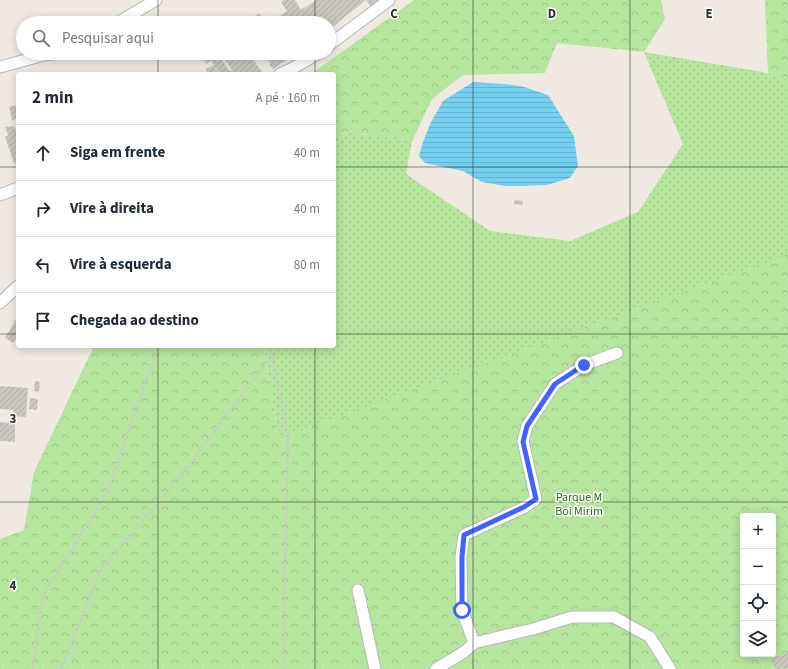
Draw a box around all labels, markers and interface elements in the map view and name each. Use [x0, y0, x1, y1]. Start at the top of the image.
text: C [390, 5, 398, 23]
text: D [548, 5, 556, 23]
text: E [705, 5, 713, 23]
search box [16, 16, 336, 60]
icon: search [30, 27, 52, 49]
text: Pesquisar aqui [62, 28, 154, 49]
text: 2 min [32, 86, 73, 110]
text: A pé · 160 m [255, 89, 320, 107]
icon: ahead [32, 142, 54, 164]
text: Siga em frente [70, 142, 165, 163]
text: 40 m [294, 144, 320, 162]
icon: right [32, 198, 54, 220]
text: Vire à direita [70, 198, 154, 219]
text: 40 m [294, 200, 320, 218]
icon: left [32, 254, 54, 276]
text: Vire à esquerda [70, 254, 172, 275]
text: 80 m [294, 256, 320, 274]
icon: arrive [32, 310, 54, 332]
text: Chegada ao destino [70, 310, 199, 331]
route end [575, 356, 593, 374]
text: 3 [10, 410, 17, 428]
park label: Parque M Boi Mirim [555, 489, 603, 520]
map controls [740, 513, 776, 657]
button: + [740, 513, 776, 549]
button: − [740, 549, 776, 585]
text: 4 [10, 577, 17, 595]
button: locate [740, 585, 776, 621]
route start [453, 601, 471, 619]
button: layers [740, 621, 776, 657]

